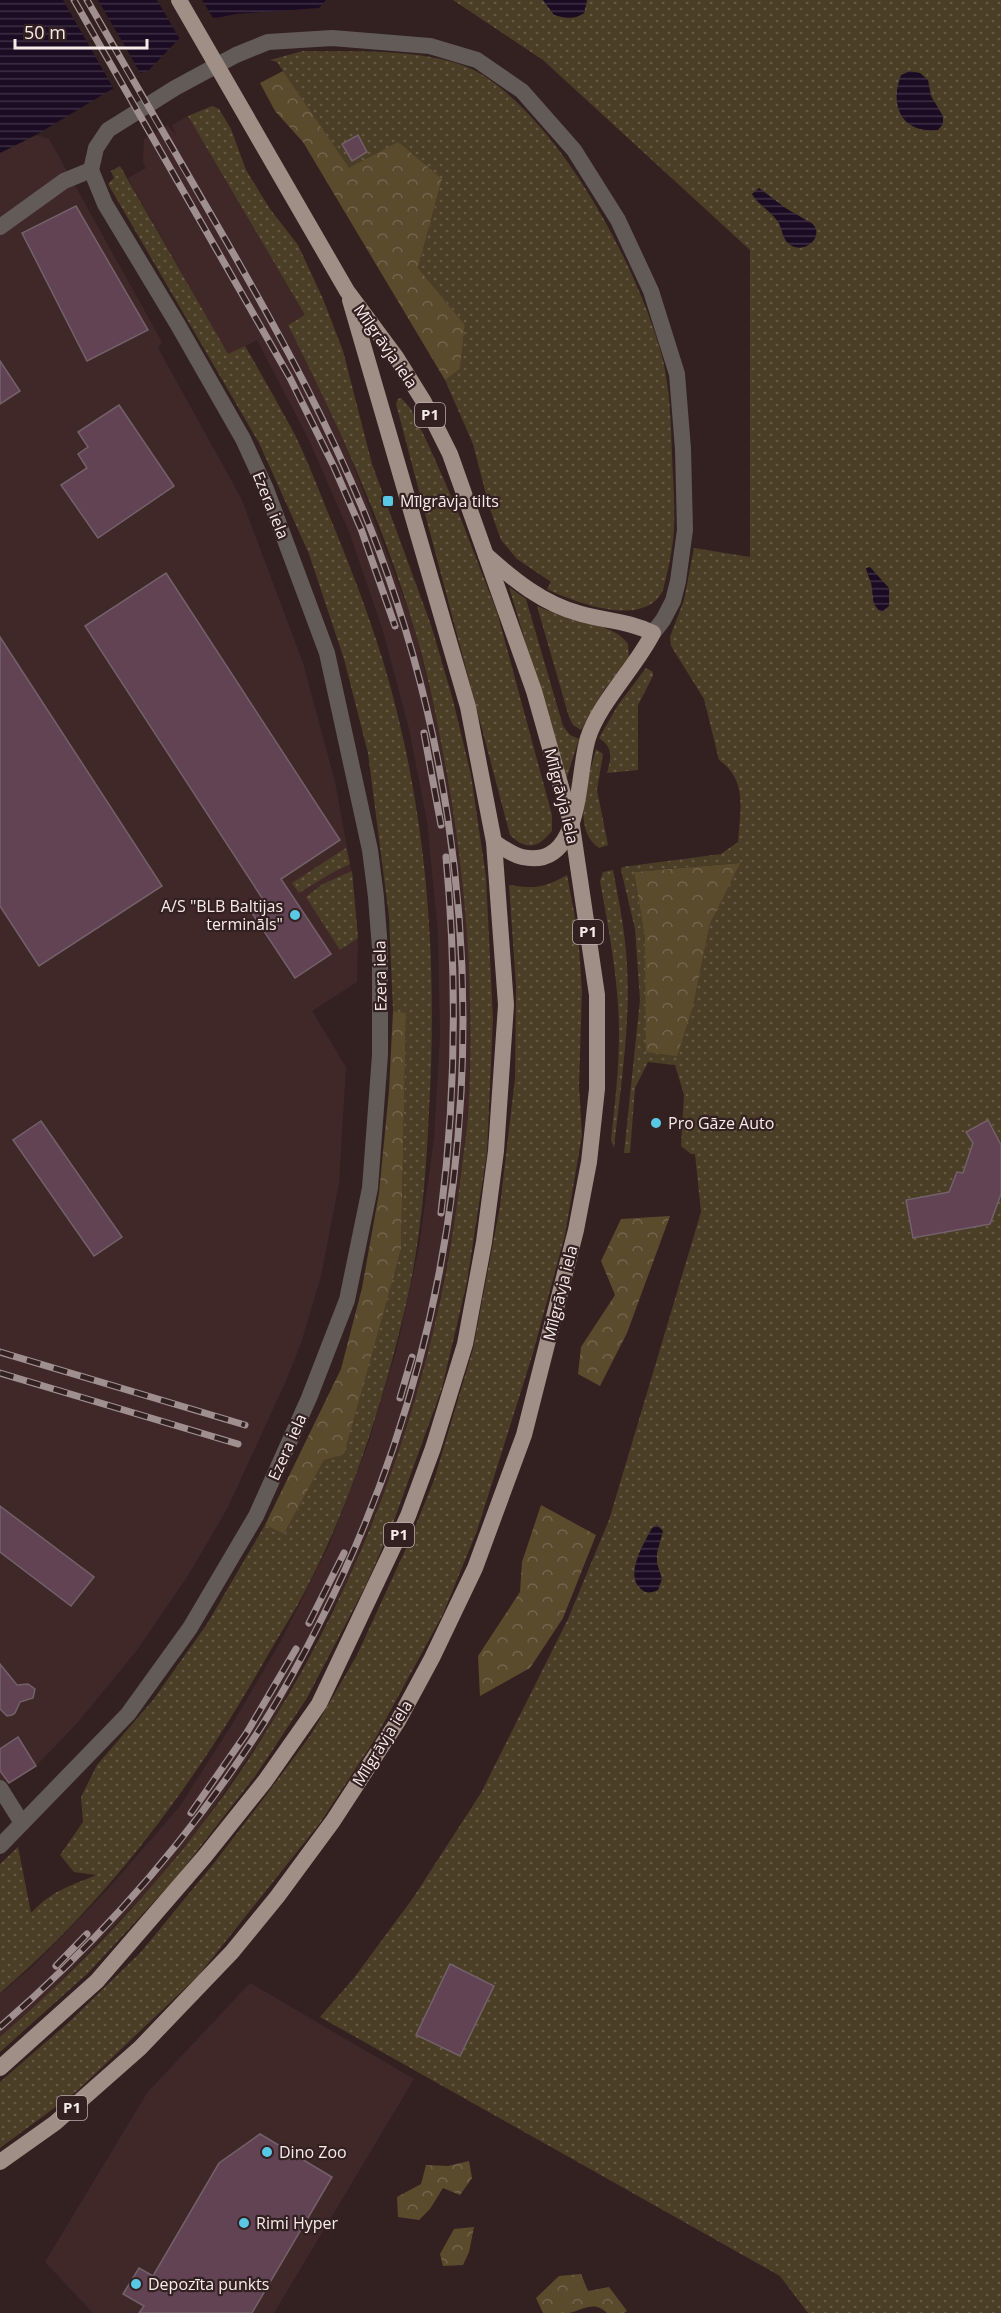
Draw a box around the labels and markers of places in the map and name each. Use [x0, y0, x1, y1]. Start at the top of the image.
place label: Mīlgrāvja tilts [400, 490, 499, 512]
marker: Mīlgrāvja tilts [381, 494, 395, 508]
place label: A/S "BLB Baltijas termināls" [161, 895, 283, 935]
marker: A/S "BLB Baltijas termināls" [288, 908, 302, 922]
place label: Pro Gāze Auto [668, 1112, 774, 1134]
marker: Pro Gāze Auto [649, 1116, 663, 1130]
place label: Dino Zoo [279, 2141, 347, 2163]
marker: Dino Zoo [260, 2145, 274, 2159]
place label: Rimi Hyper [256, 2212, 339, 2234]
marker: Rimi Hyper [237, 2216, 251, 2230]
place label: Depozīta punkts [148, 2273, 269, 2295]
marker: Depozīta punkts [129, 2277, 143, 2291]

